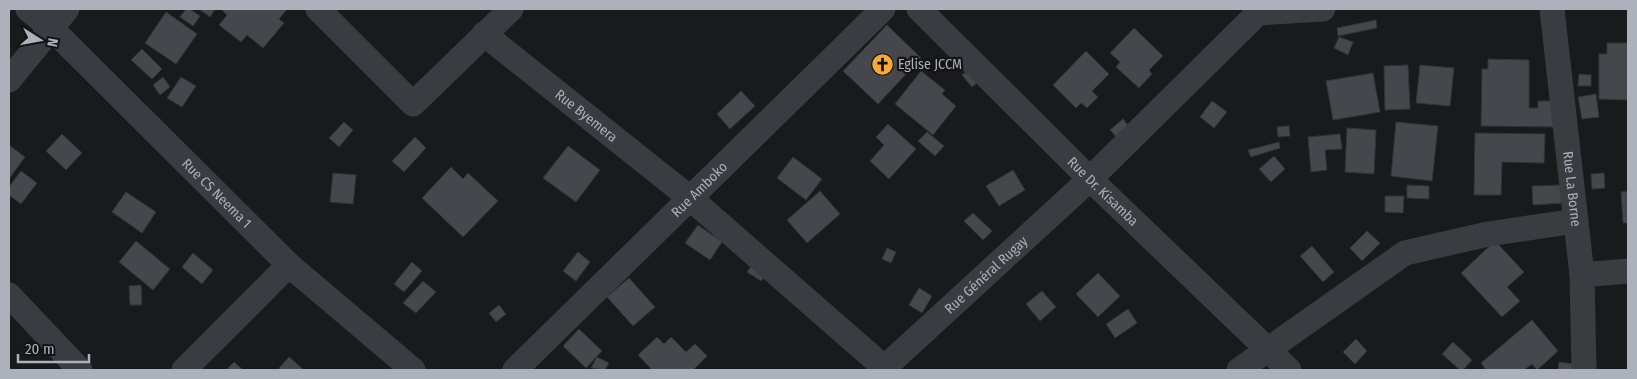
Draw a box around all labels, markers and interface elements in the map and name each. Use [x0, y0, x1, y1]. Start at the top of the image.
north arrow [15, 15, 65, 65]
text: N [43, 37, 61, 48]
church icon: Eglise JCCM [870, 52, 894, 76]
place label: Eglise JCCM [898, 56, 962, 73]
street label: Rue Byemera [552, 86, 621, 146]
street label: Rue La Borne [1560, 150, 1585, 228]
street label: Rue Dr. Kisamba [1064, 153, 1142, 229]
street label: Rue CS Neema 1 [179, 155, 255, 231]
street label: Rue Amboko [668, 158, 731, 221]
street label: Rue Général Rugay [941, 232, 1032, 317]
scale bar [18, 332, 89, 364]
text: 20 m [25, 340, 55, 358]

